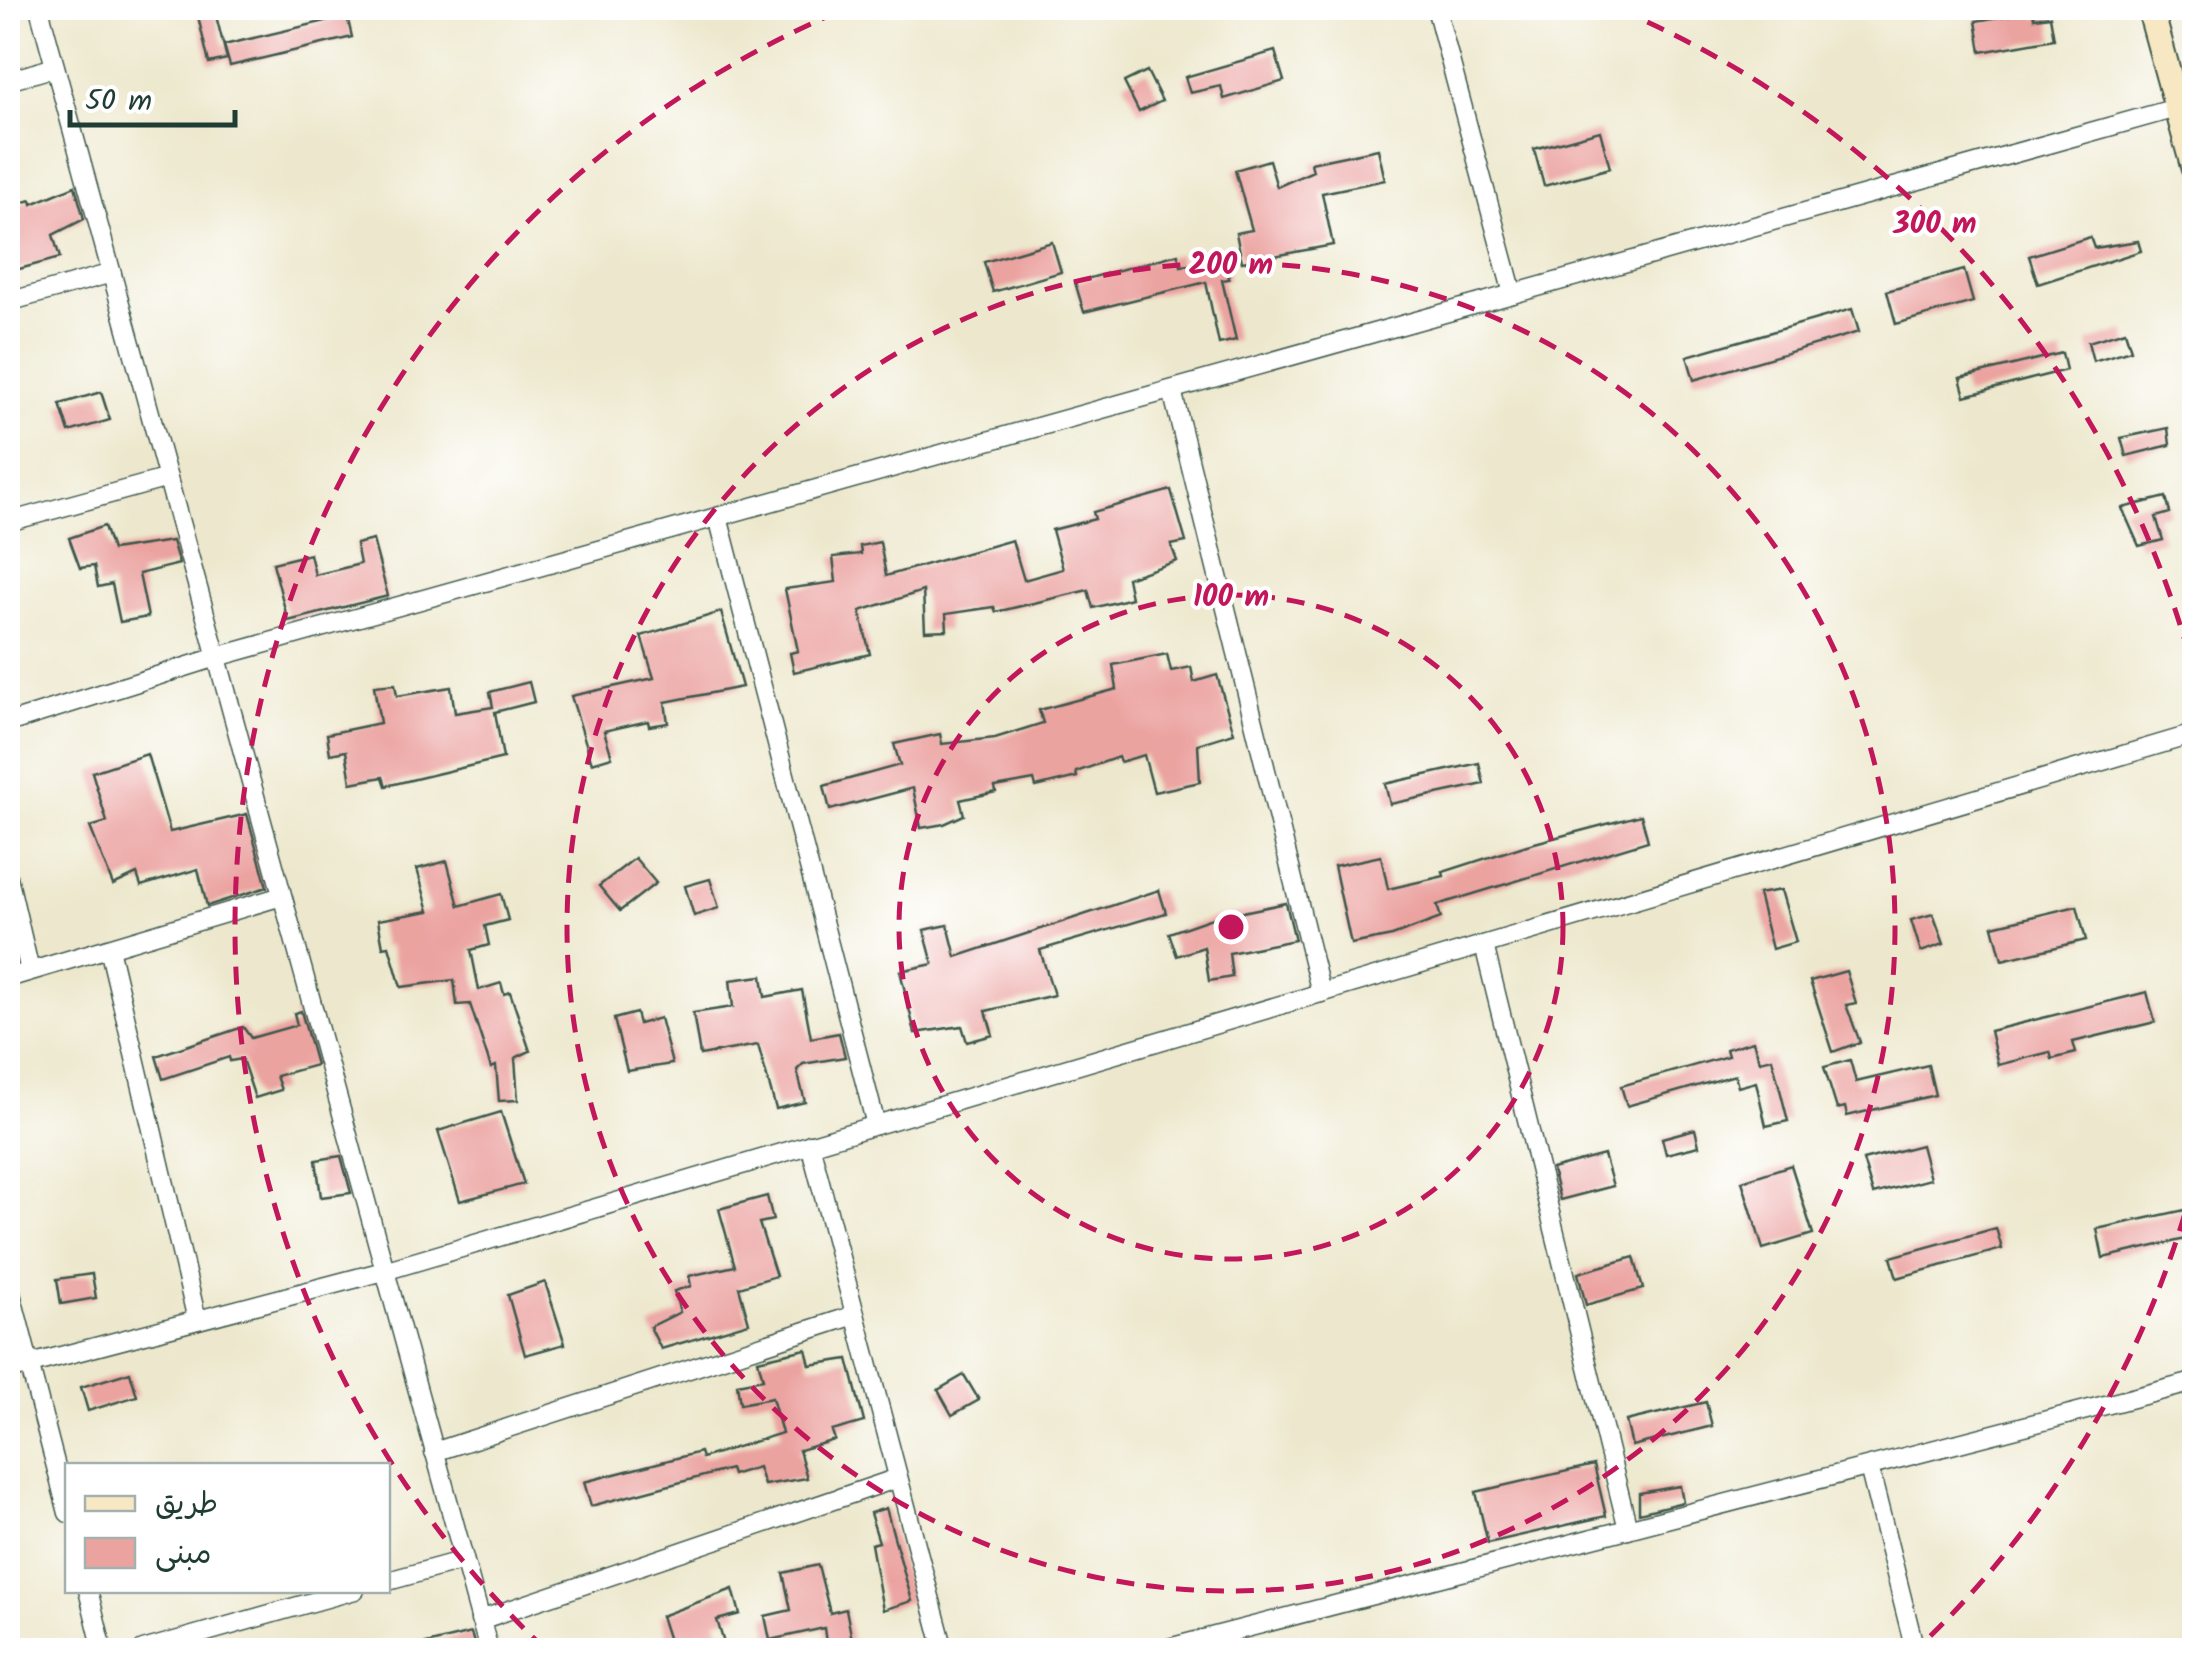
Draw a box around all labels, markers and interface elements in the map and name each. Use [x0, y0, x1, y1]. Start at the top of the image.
scale bar [70, 65, 235, 127]
text: 50 m [85, 78, 152, 126]
text: 300 m [1892, 201, 1977, 249]
text: 200 m [1189, 242, 1273, 290]
text: 100 m [1193, 574, 1269, 622]
centre of rings [1213, 909, 1249, 945]
legend [65, 1463, 390, 1593]
text: طريق [155, 1481, 218, 1529]
text: مبنى [155, 1531, 211, 1579]

